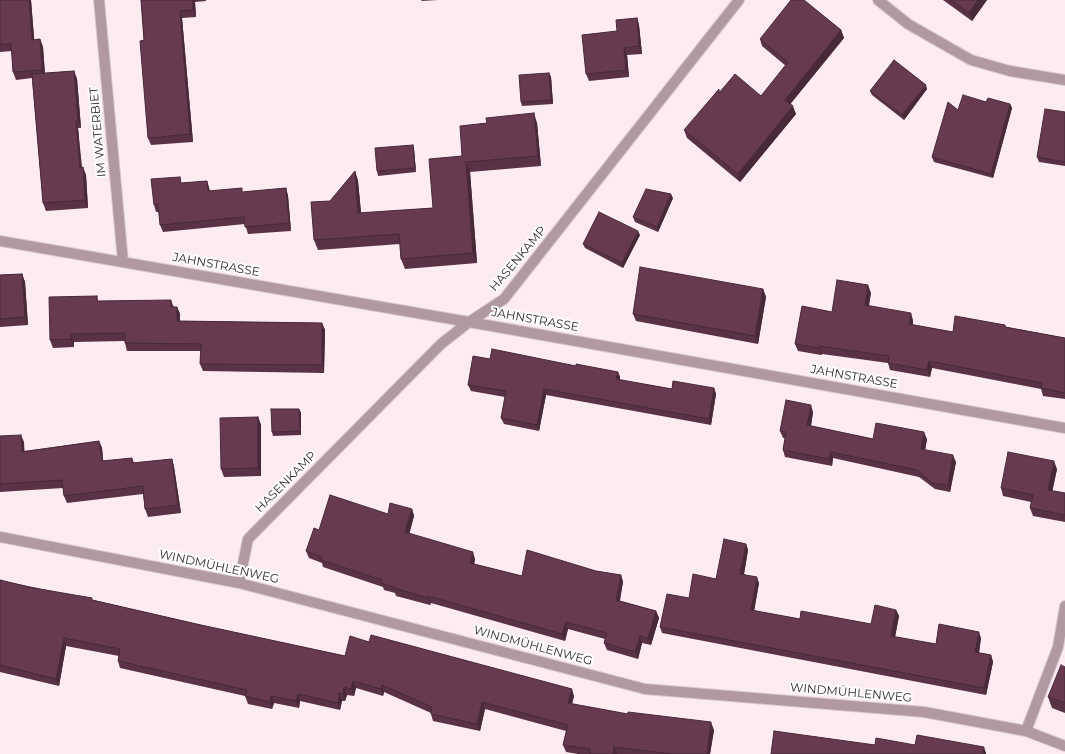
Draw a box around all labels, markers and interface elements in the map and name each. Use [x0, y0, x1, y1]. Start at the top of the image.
street label: IM WATERBIET [87, 86, 109, 178]
street label: HASENKAMP [487, 224, 549, 294]
street label: JAHNSTRASSE [171, 250, 261, 280]
street label: JAHNSTRASSE [490, 305, 580, 335]
street label: JAHNSTRASSE [809, 362, 899, 392]
street label: HASENKAMP [252, 448, 320, 516]
street label: WINDMÜHLENWEG [158, 547, 280, 587]
street label: WINDMÜHLENWEG [472, 623, 594, 669]
street label: WINDMÜHLENWEG [789, 680, 913, 706]

